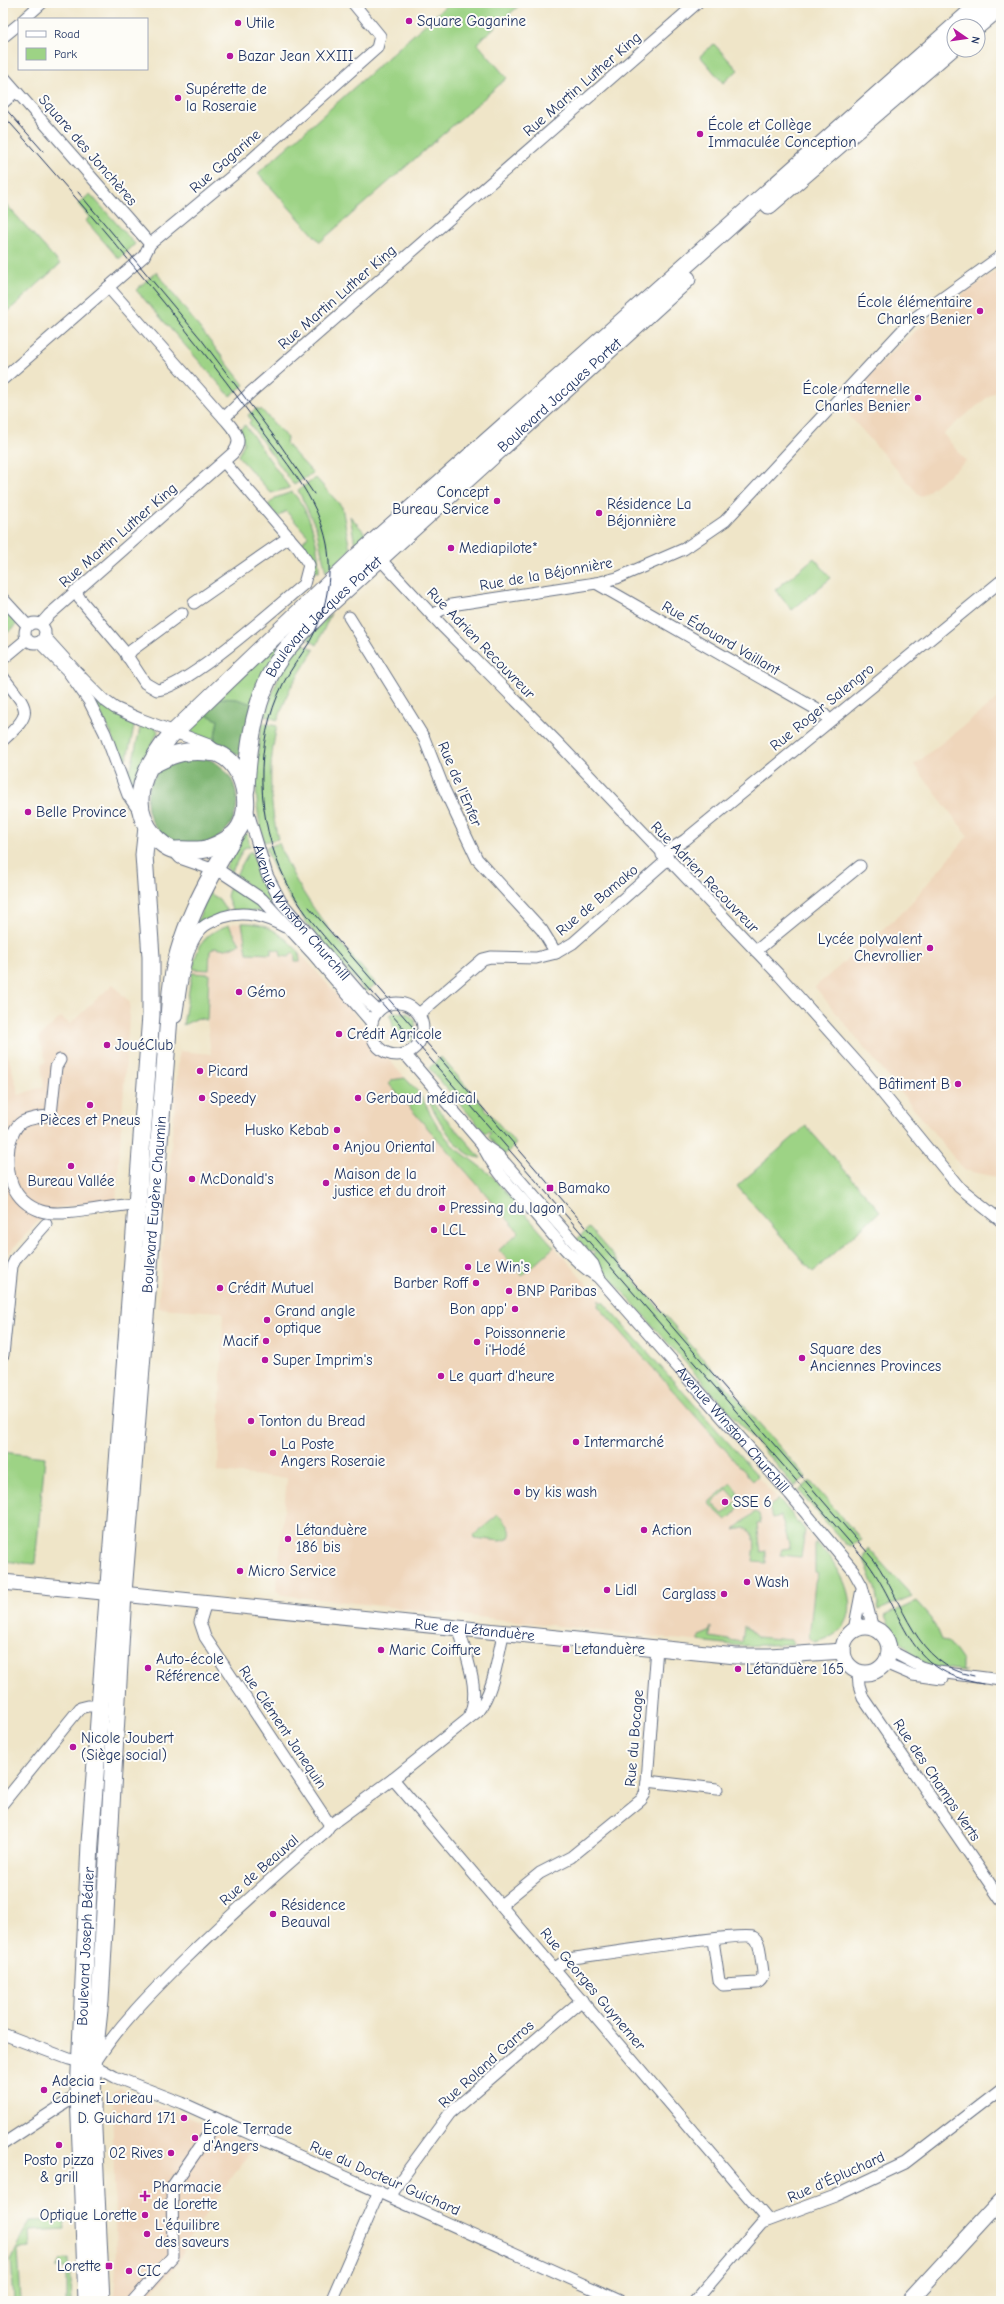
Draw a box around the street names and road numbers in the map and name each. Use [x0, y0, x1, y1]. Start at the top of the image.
street label: Rue Martin Luther King [519, 28, 645, 140]
street label: Square des Jonchères [35, 91, 141, 209]
street label: Rue Gagarine [186, 125, 265, 197]
street label: Rue Martin Luther King [274, 241, 400, 353]
street label: Boulevard Jacques Portet [494, 334, 626, 456]
street label: Rue Martin Luther King [55, 479, 181, 591]
street label: Boulevard Jacques Portet [262, 552, 386, 680]
street label: Rue de la Béjonnière [478, 553, 614, 595]
street label: Rue Adrien Recouvreur [423, 583, 539, 703]
street label: Rue Édouard Vaillant [659, 596, 784, 679]
street label: Rue Roger Salengro [766, 659, 878, 755]
street label: Rue de l'Enfer [434, 739, 486, 829]
street label: Rue Adrien Recouvreur [647, 817, 763, 937]
street label: Avenue Winston Churchill [249, 843, 354, 984]
street label: Rue de Bamako [552, 860, 642, 940]
street label: Boulevard Eugène Chaumin [138, 1115, 170, 1294]
street label: Avenue Winston Churchill [672, 1362, 793, 1496]
street label: Rue de Létanduère [414, 1615, 536, 1645]
street label: Rue Clément Janequin [235, 1662, 331, 1792]
street label: Rue du Bocage [621, 1688, 647, 1787]
street label: Rue des Champs Verts [889, 1715, 985, 1845]
street label: Rue de Beauval [216, 1831, 302, 1909]
street label: Boulevard Joseph Bédier [73, 1866, 98, 2026]
street label: Rue Georges Guynemer [537, 1924, 650, 2054]
street label: Rue Roland Garros [435, 2016, 537, 2112]
street label: Rue du Docteur Guichard [307, 2137, 463, 2219]
street label: Rue d'Épluchard [784, 2147, 887, 2206]

